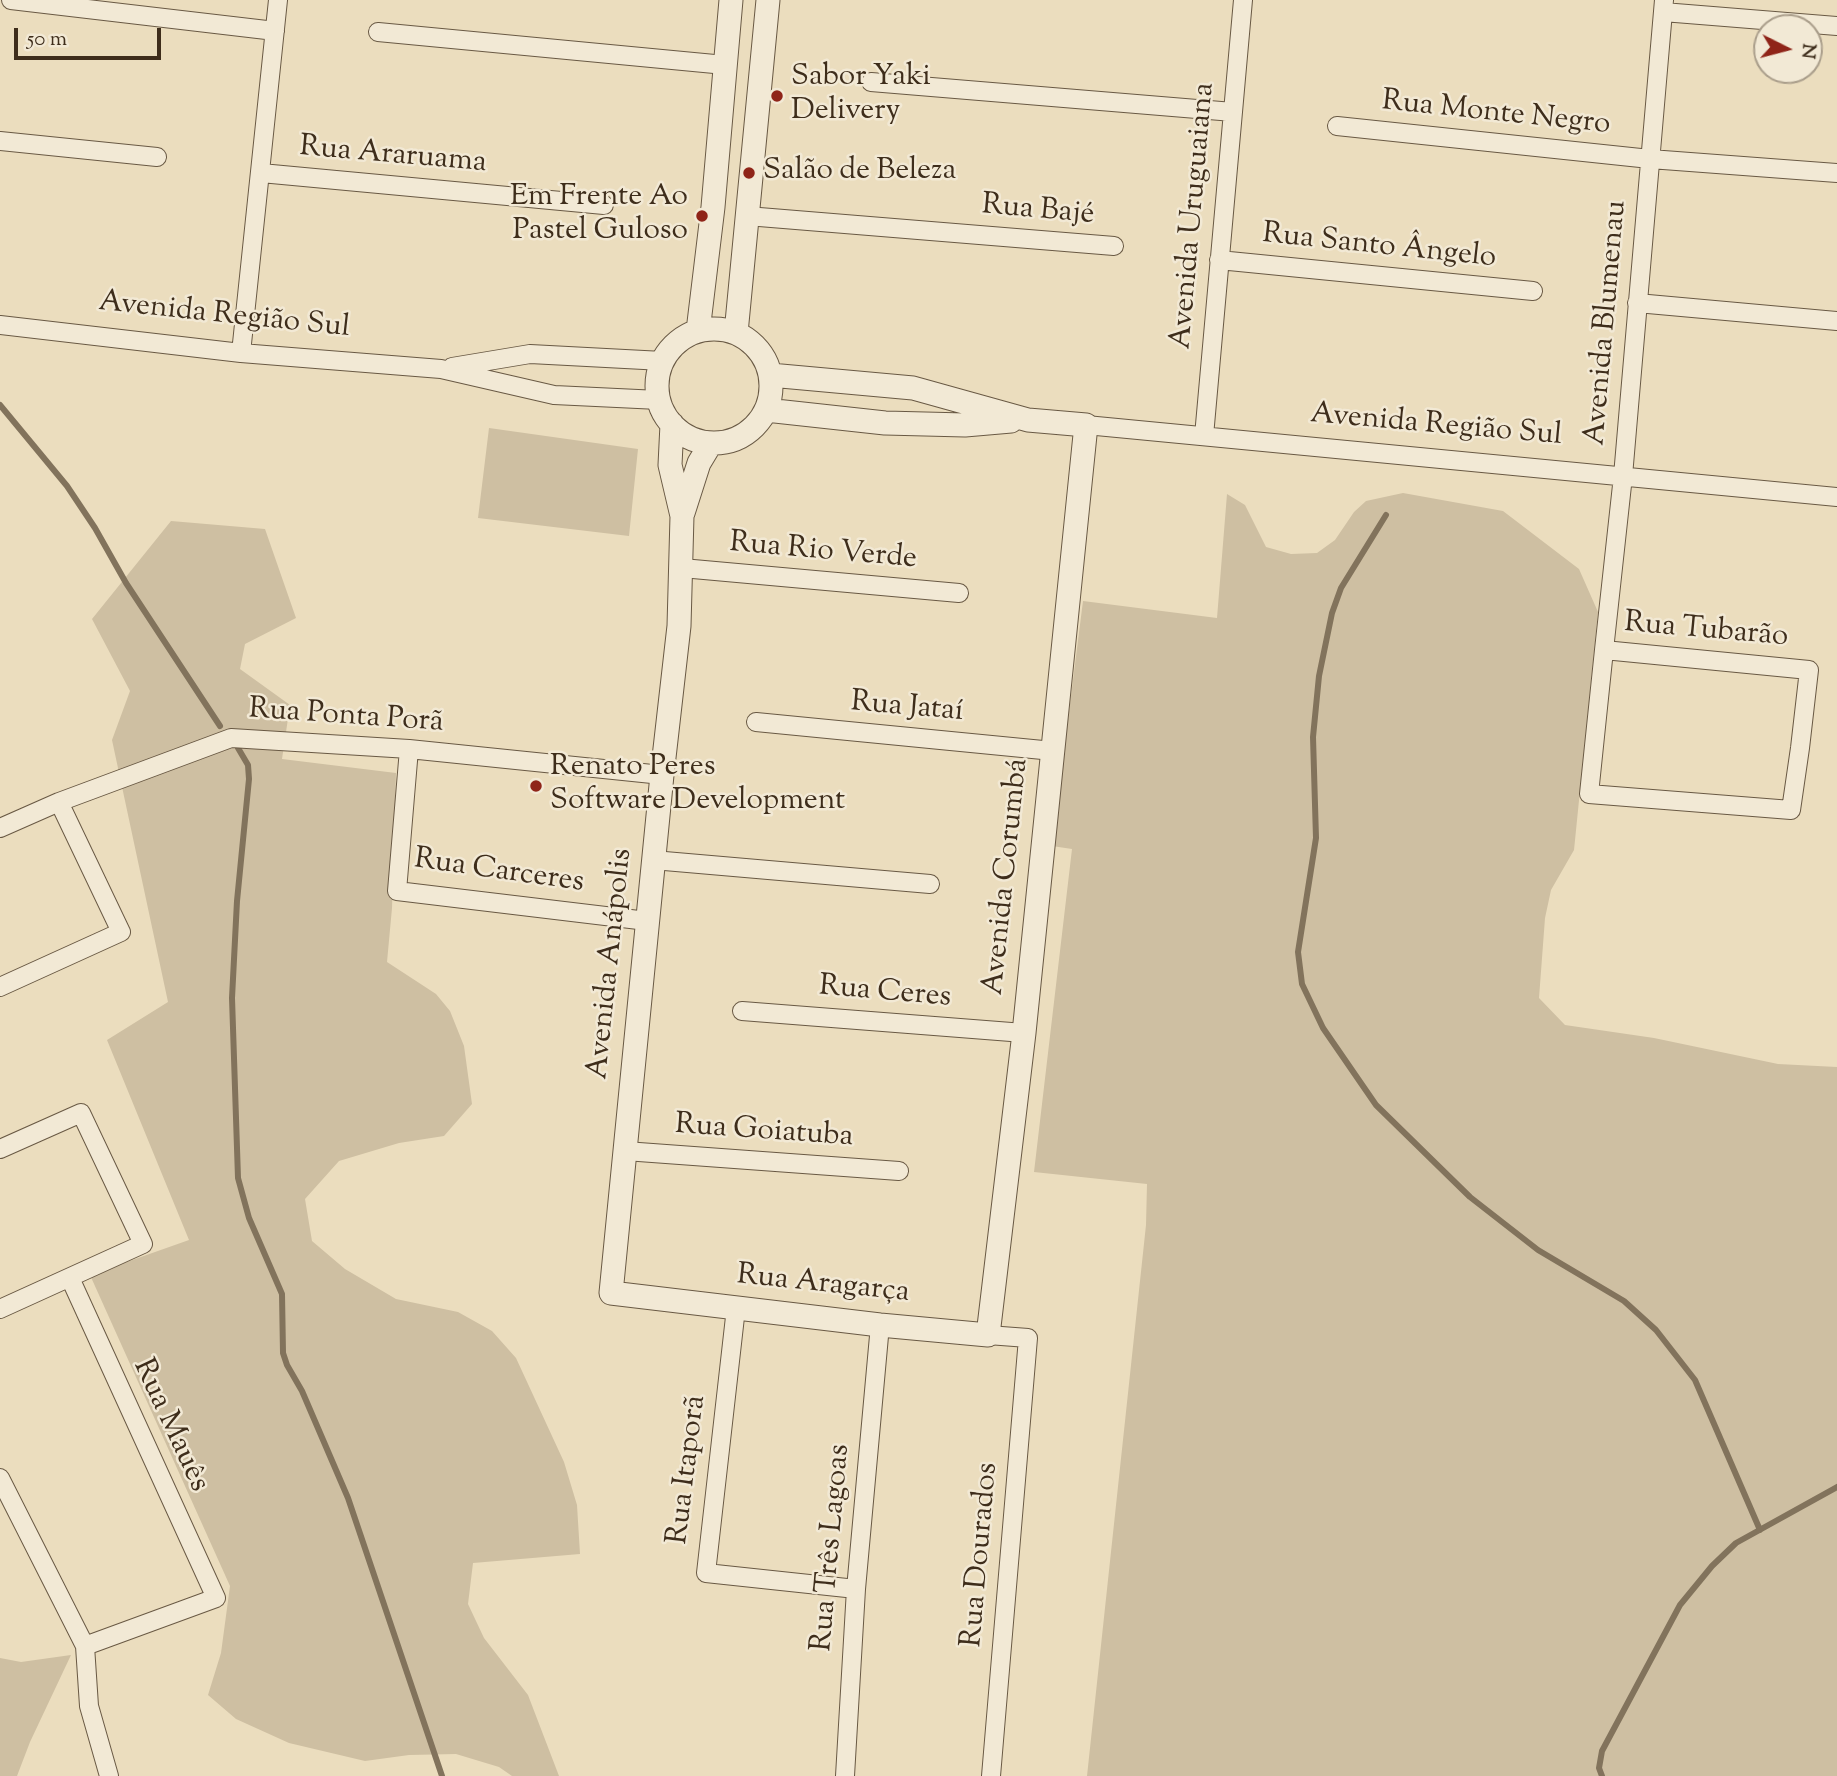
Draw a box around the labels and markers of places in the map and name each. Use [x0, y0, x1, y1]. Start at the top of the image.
place label: Sabor Yaki Delivery [791, 61, 931, 132]
marker: Sabor Yaki Delivery [769, 88, 785, 104]
place label: Salão de Beleza [763, 155, 956, 191]
marker: Salão de Beleza [741, 165, 757, 181]
place label: Em Frente Ao Pastel Guloso [510, 181, 688, 251]
marker: Em Frente Ao Pastel Guloso [694, 208, 710, 224]
place label: Renato Peres Software Development [550, 751, 845, 822]
marker: Renato Peres Software Development [528, 778, 544, 794]

